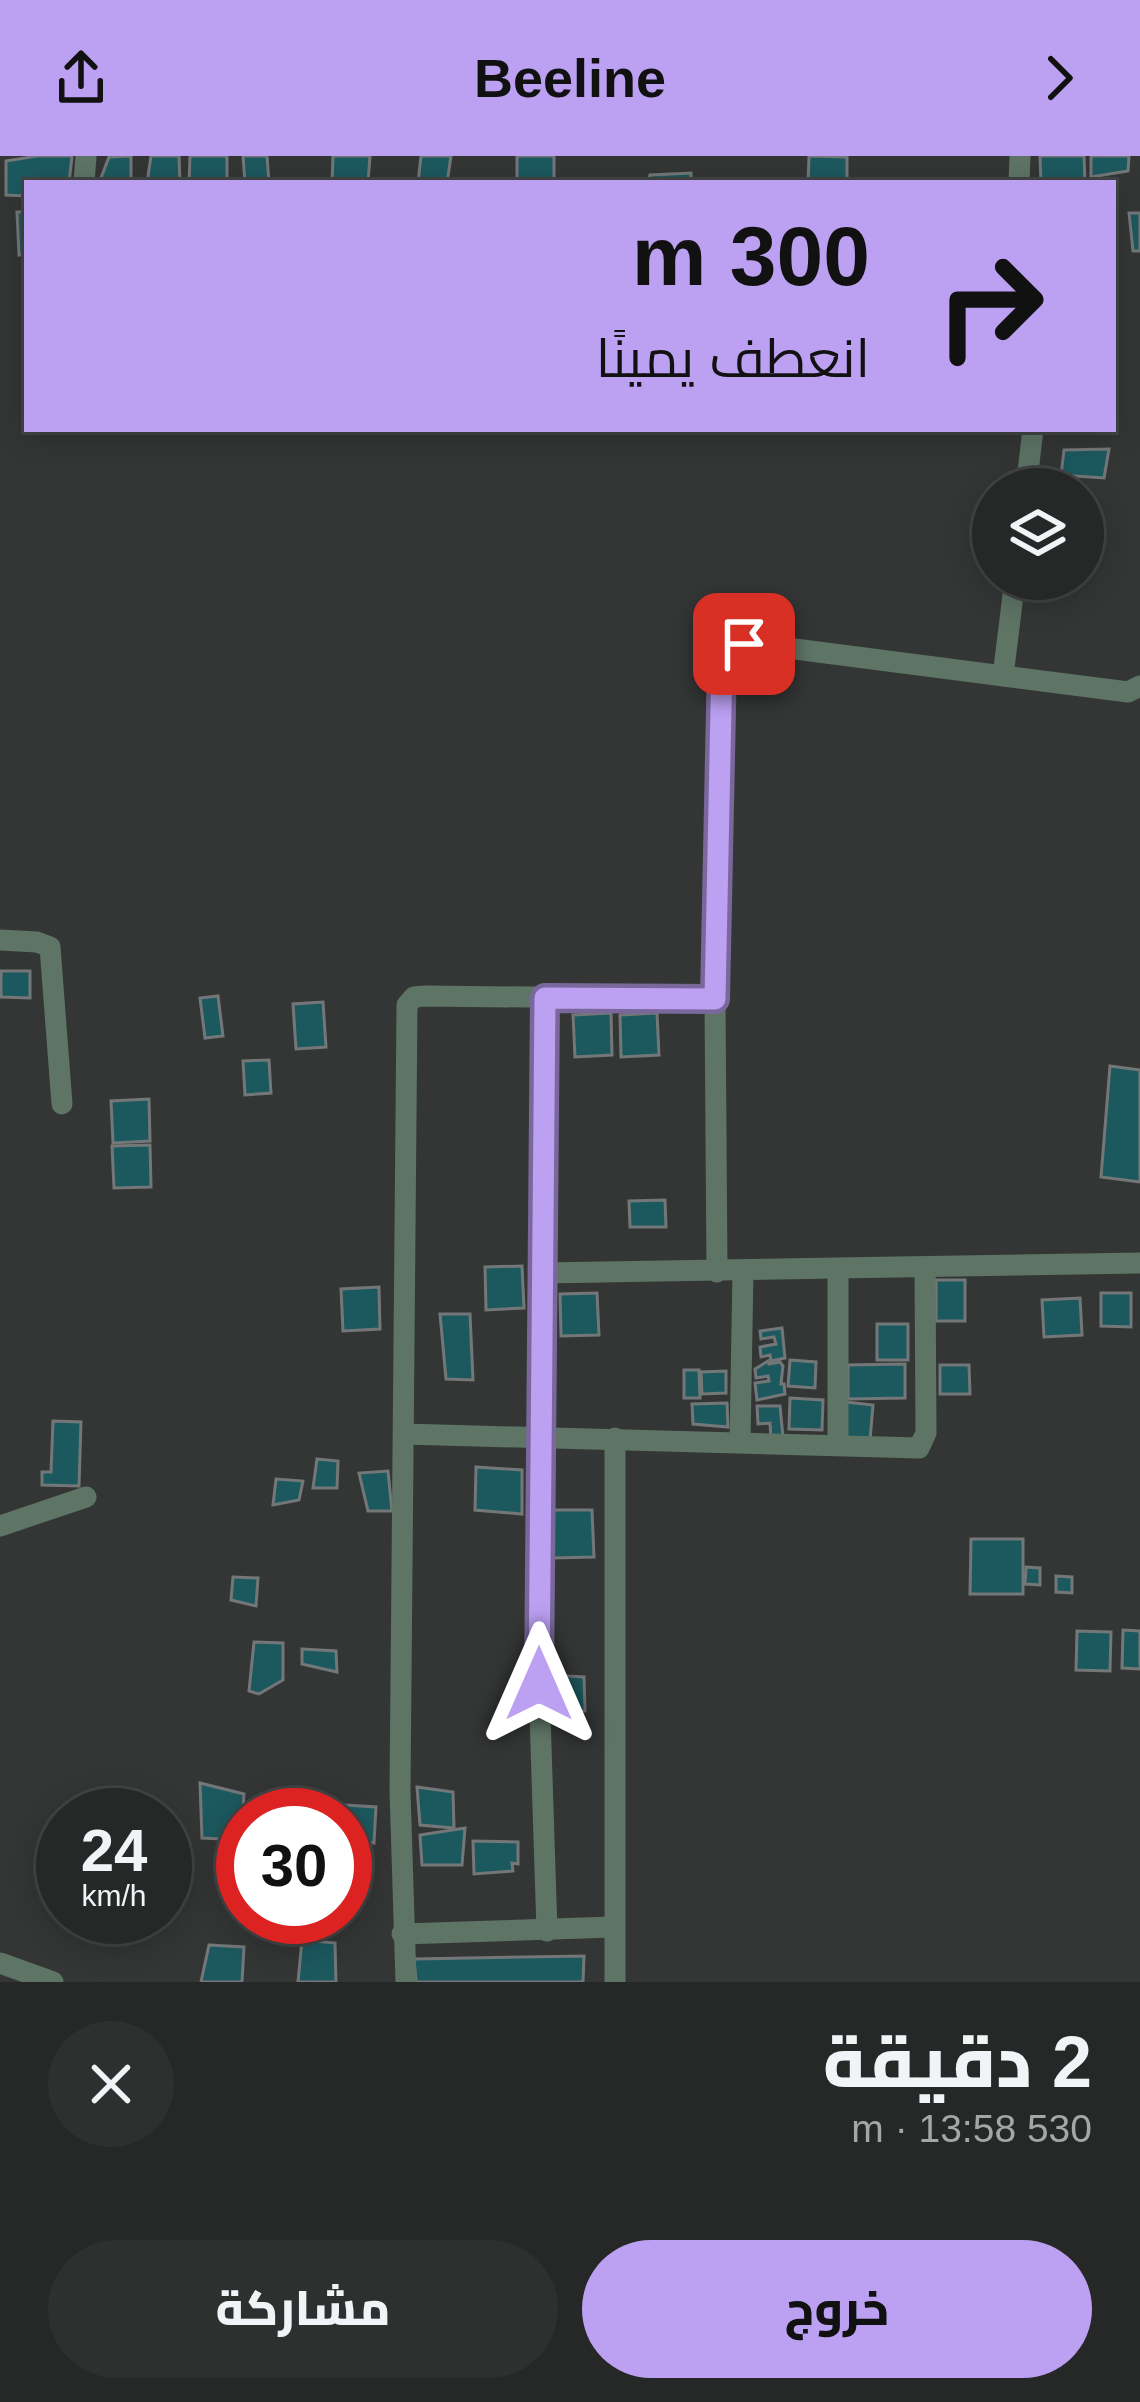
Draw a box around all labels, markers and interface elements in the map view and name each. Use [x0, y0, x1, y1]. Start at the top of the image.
icon: share [48, 45, 114, 111]
icon: forward [1026, 45, 1092, 111]
text: Beeline [474, 48, 666, 108]
text: 300 m [632, 209, 870, 303]
icon: right [912, 228, 1068, 384]
text: انعطف يمينًا [596, 328, 870, 388]
map controls [972, 468, 1104, 600]
button: layers [972, 468, 1104, 600]
pin [693, 593, 795, 695]
icon: arrive [711, 611, 777, 677]
position arrow [476, 1621, 602, 1747]
speed limit sign: 30 [216, 1788, 372, 1944]
text: 24 [81, 1817, 147, 1884]
text: km/h [81, 1879, 147, 1912]
button: close [48, 2021, 174, 2147]
text: 2 دقيقة [823, 2022, 1092, 2102]
text: 530 m · 13:58 [851, 2107, 1092, 2150]
button: مشاركة [48, 2240, 558, 2378]
button: خروج [582, 2240, 1092, 2378]

